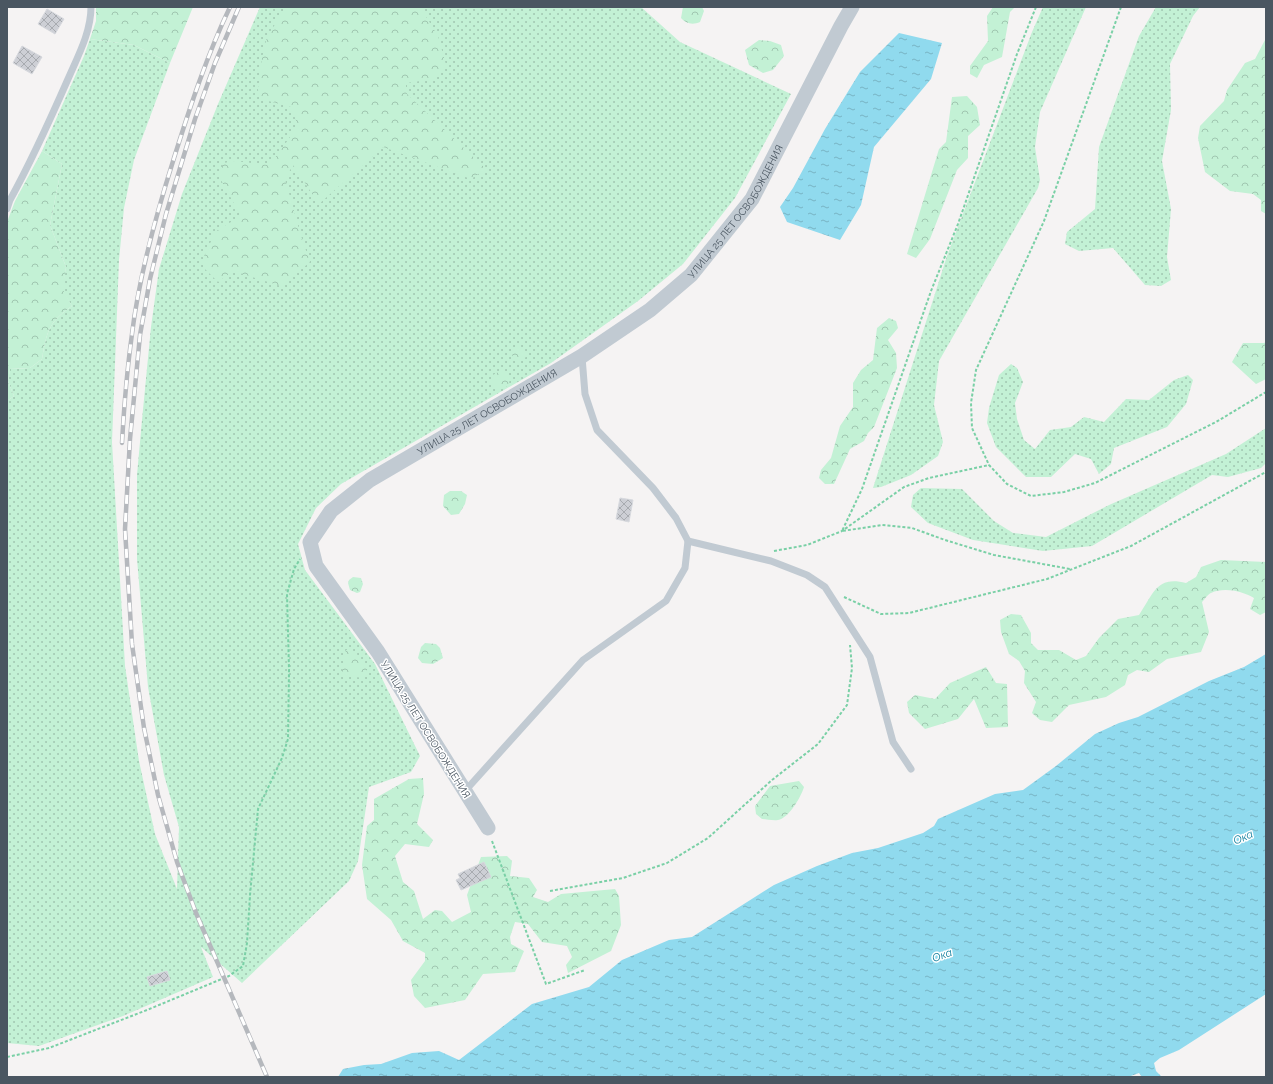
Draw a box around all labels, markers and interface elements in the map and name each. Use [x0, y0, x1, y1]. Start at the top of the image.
street label: УЛИЦА 25 ЛЕТ ОСВОБОЖДЕНИЯ [686, 143, 785, 280]
street label: УЛИЦА 25 ЛЕТ ОСВОБОЖДЕНИЯ [415, 367, 559, 457]
street label: УЛИЦА 25 ЛЕТ ОСВОБОЖДЕНИЯ [379, 659, 473, 800]
water label: Ока [1231, 827, 1255, 847]
water label: Ока [930, 946, 954, 965]

